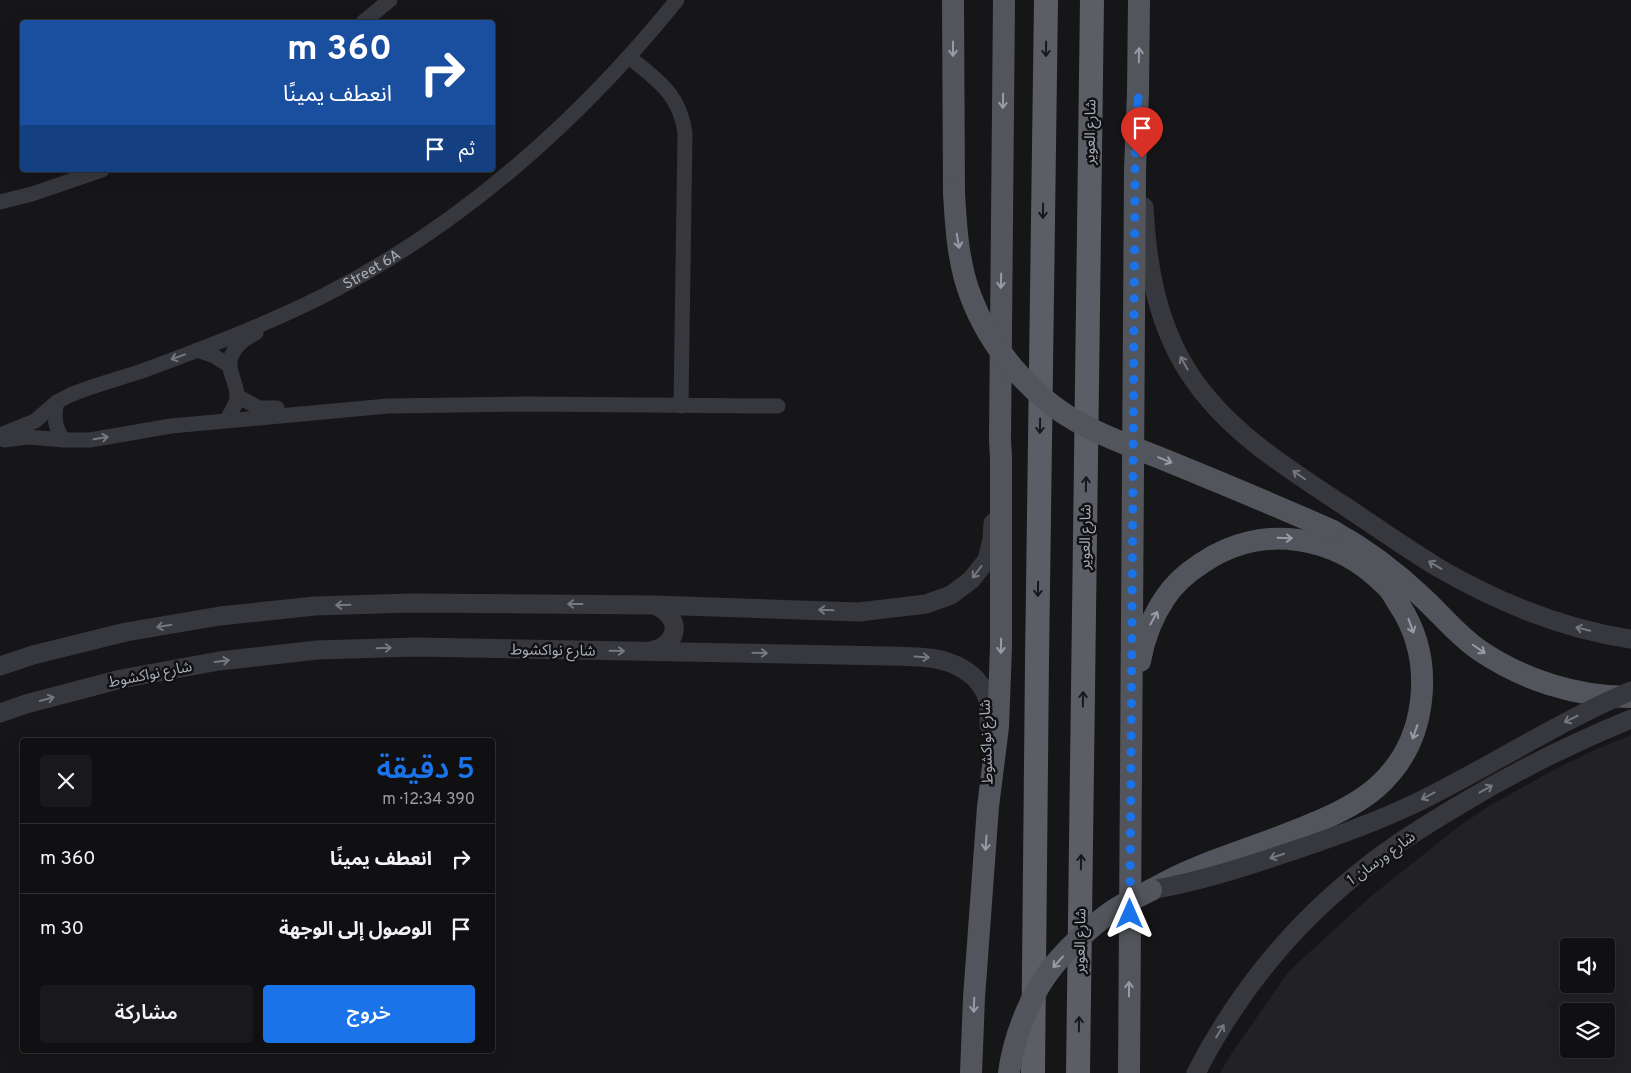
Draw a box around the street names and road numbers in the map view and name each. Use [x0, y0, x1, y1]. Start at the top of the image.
street label: شارع العوير [1081, 99, 1103, 166]
street label: Street 6A [340, 246, 405, 295]
street label: شارع العوير [1076, 504, 1098, 571]
street label: شارع نواكشوط [510, 641, 596, 663]
street label: شارع نواكشوط [107, 658, 194, 694]
street label: شارع نواكشوط [977, 699, 999, 785]
street label: شارع ورسان 1 [1344, 828, 1421, 891]
street label: شارع العوير [1071, 908, 1093, 975]

